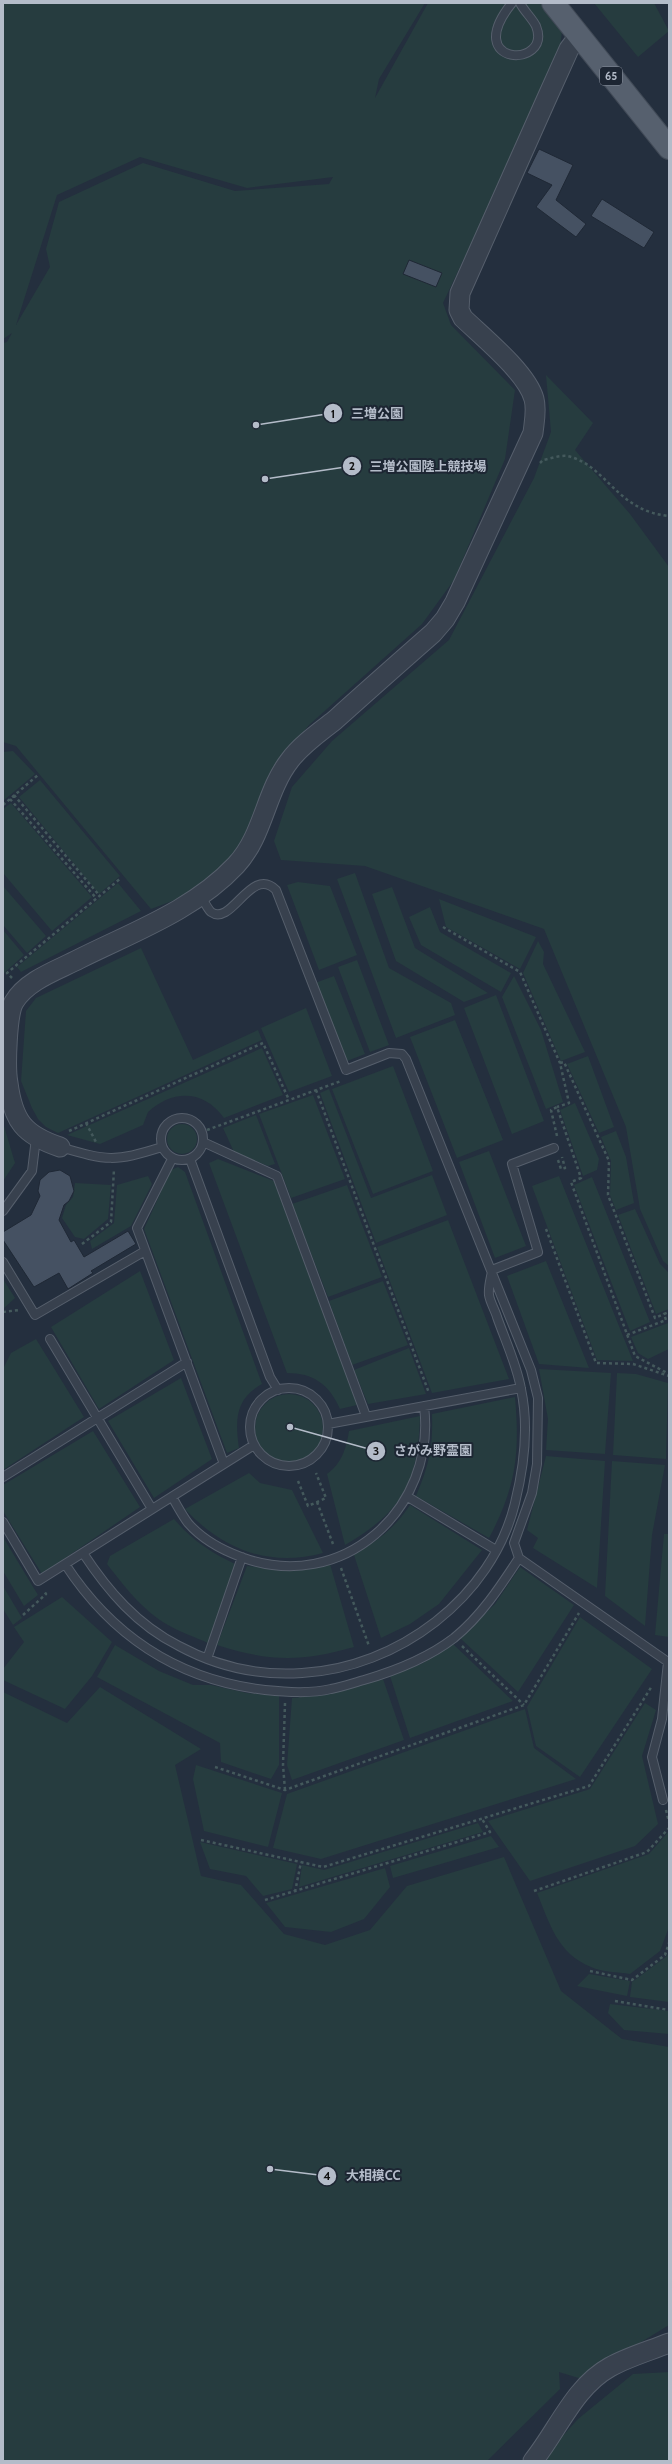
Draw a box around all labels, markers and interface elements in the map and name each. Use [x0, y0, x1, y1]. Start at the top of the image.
road number: 65 [600, 67, 622, 85]
callout: 三増公園 [323, 401, 411, 426]
text: 三増公園 [351, 405, 403, 421]
text: 1 [331, 406, 335, 421]
callout: 三増公園陸上競技場 [342, 454, 495, 479]
text: 2 [349, 458, 355, 473]
text: 三増公園陸上競技場 [369, 458, 487, 474]
callout: さがみ野霊園 [366, 1438, 480, 1463]
text: さがみ野霊園 [394, 1442, 472, 1458]
text: 3 [373, 1443, 379, 1458]
callout: 大相模CC [317, 2163, 408, 2188]
text: 大相模CC [346, 2167, 400, 2183]
text: 4 [323, 2168, 331, 2183]

